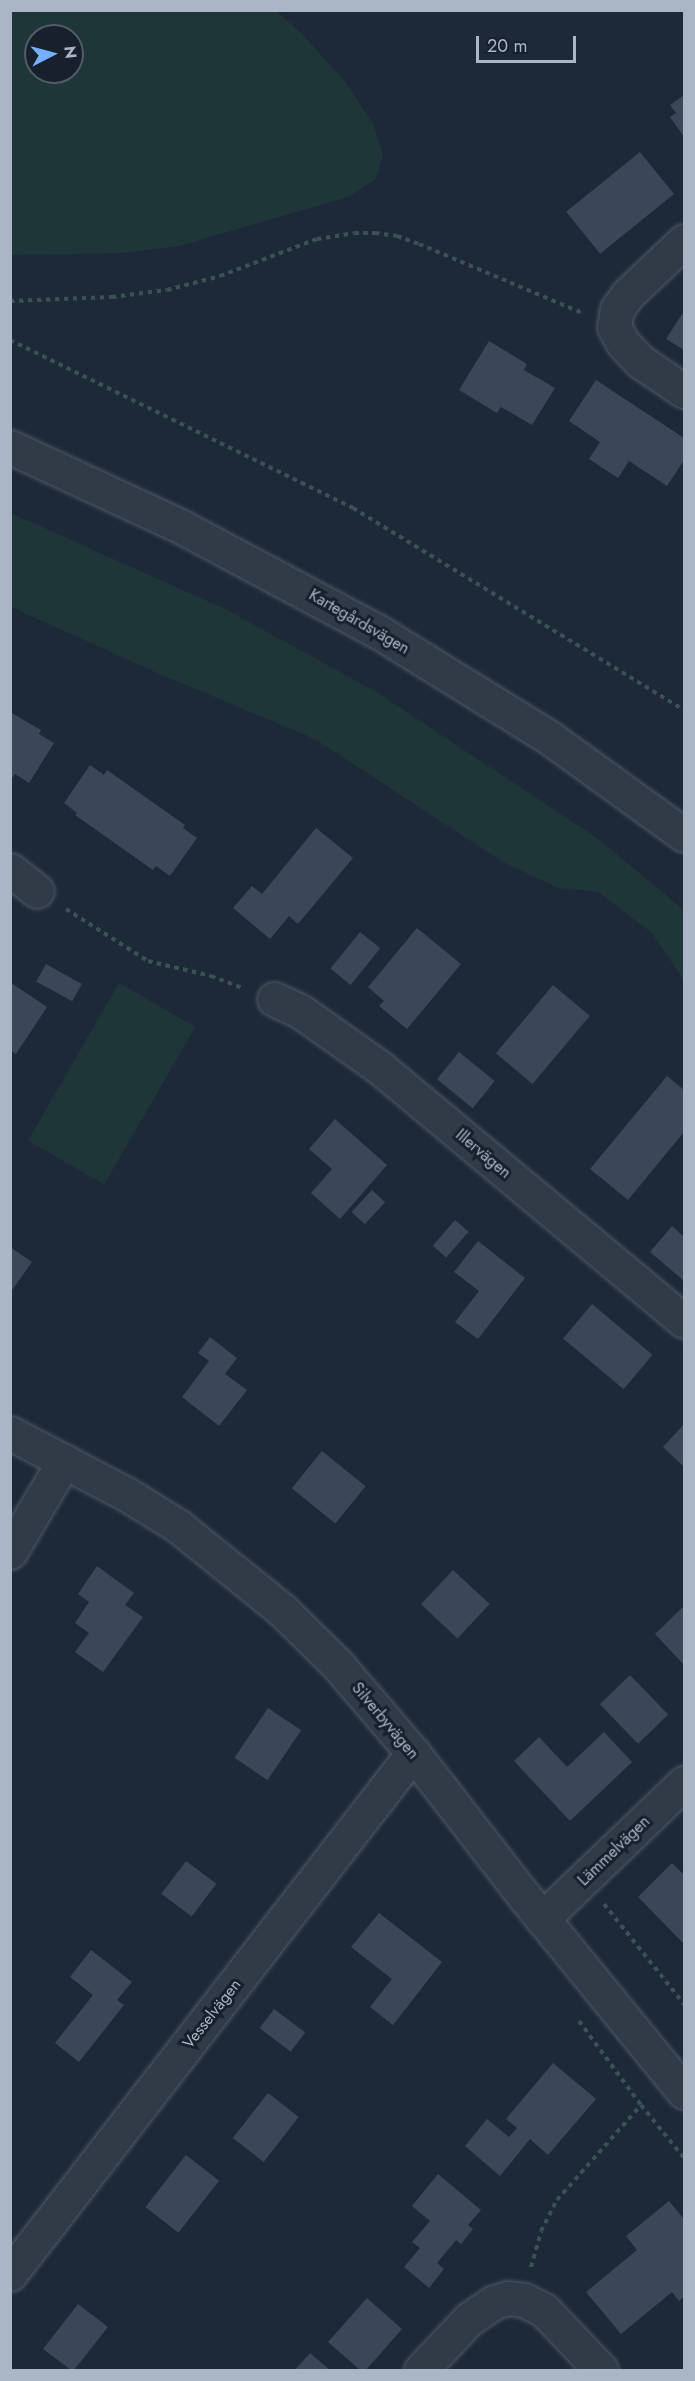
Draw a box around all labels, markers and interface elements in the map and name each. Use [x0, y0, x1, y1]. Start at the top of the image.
north arrow [24, 24, 84, 84]
scale bar [479, 24, 580, 62]
text: 20 m [487, 33, 527, 59]
text: N [58, 45, 83, 60]
street label: Kartegårdsvägen [305, 586, 413, 658]
street label: Illervägen [452, 1125, 514, 1183]
street label: Silverbyvägen [347, 1679, 423, 1763]
street label: Lämmelvägen [574, 1812, 654, 1890]
street label: Vesselvägen [179, 1975, 245, 2053]

